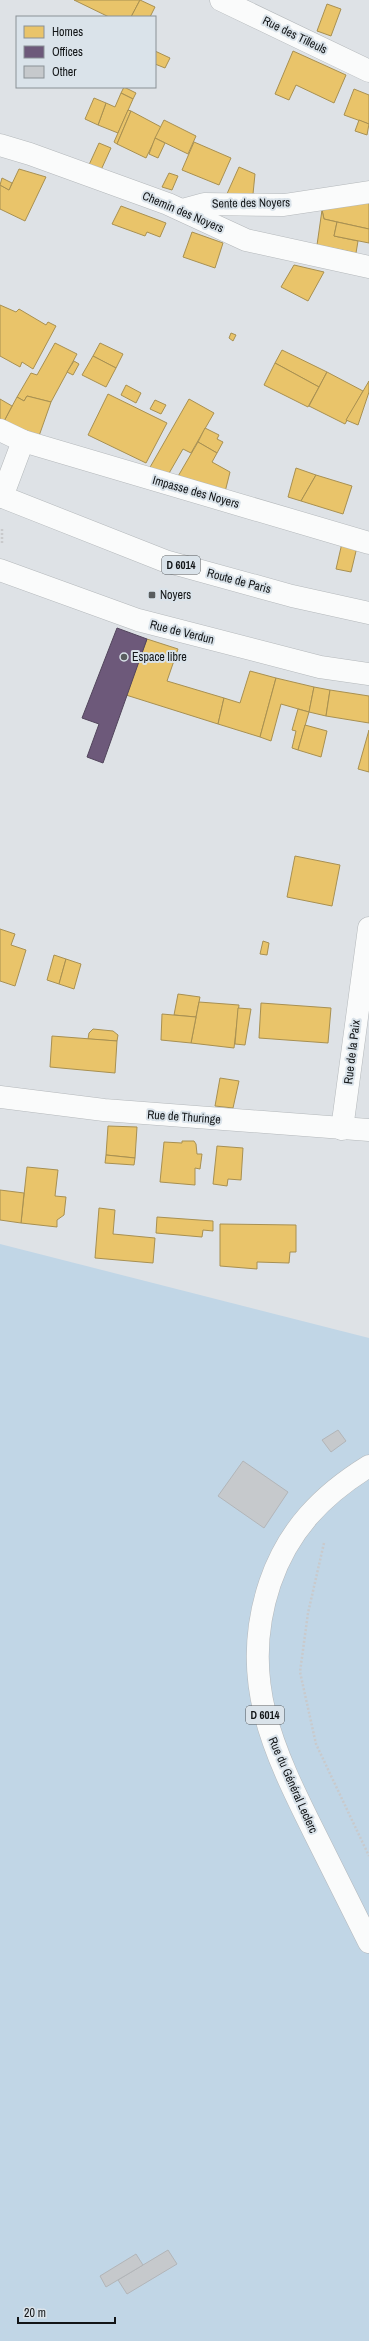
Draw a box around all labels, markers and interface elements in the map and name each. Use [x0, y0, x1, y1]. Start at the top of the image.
street label: Rue des Tilleuls [260, 12, 330, 58]
legend [16, 16, 156, 88]
text: Homes [52, 24, 83, 40]
text: Offices [52, 44, 83, 60]
text: Other [52, 64, 77, 80]
street label: Chemin des Noyers [140, 188, 226, 236]
street label: Sente des Noyers [212, 194, 290, 212]
street label: Impasse des Noyers [151, 472, 241, 512]
road number: D 6014 [162, 556, 200, 574]
street label: Route de Paris [205, 565, 273, 597]
place label: Noyers [160, 587, 191, 603]
marker: Noyers [147, 590, 157, 600]
street label: Rue de Verdun [148, 616, 216, 648]
place label: Espace libre [132, 649, 187, 665]
marker: Espace libre [119, 652, 129, 662]
street label: Rue de la Paix [340, 1019, 364, 1085]
street label: Rue de Thuringe [147, 1106, 221, 1128]
road number: D 6014 [246, 1706, 284, 1724]
street label: Rue du Général Leclerc [265, 1734, 321, 1836]
scale bar [18, 2299, 115, 2325]
text: 20 m [24, 2305, 46, 2321]

